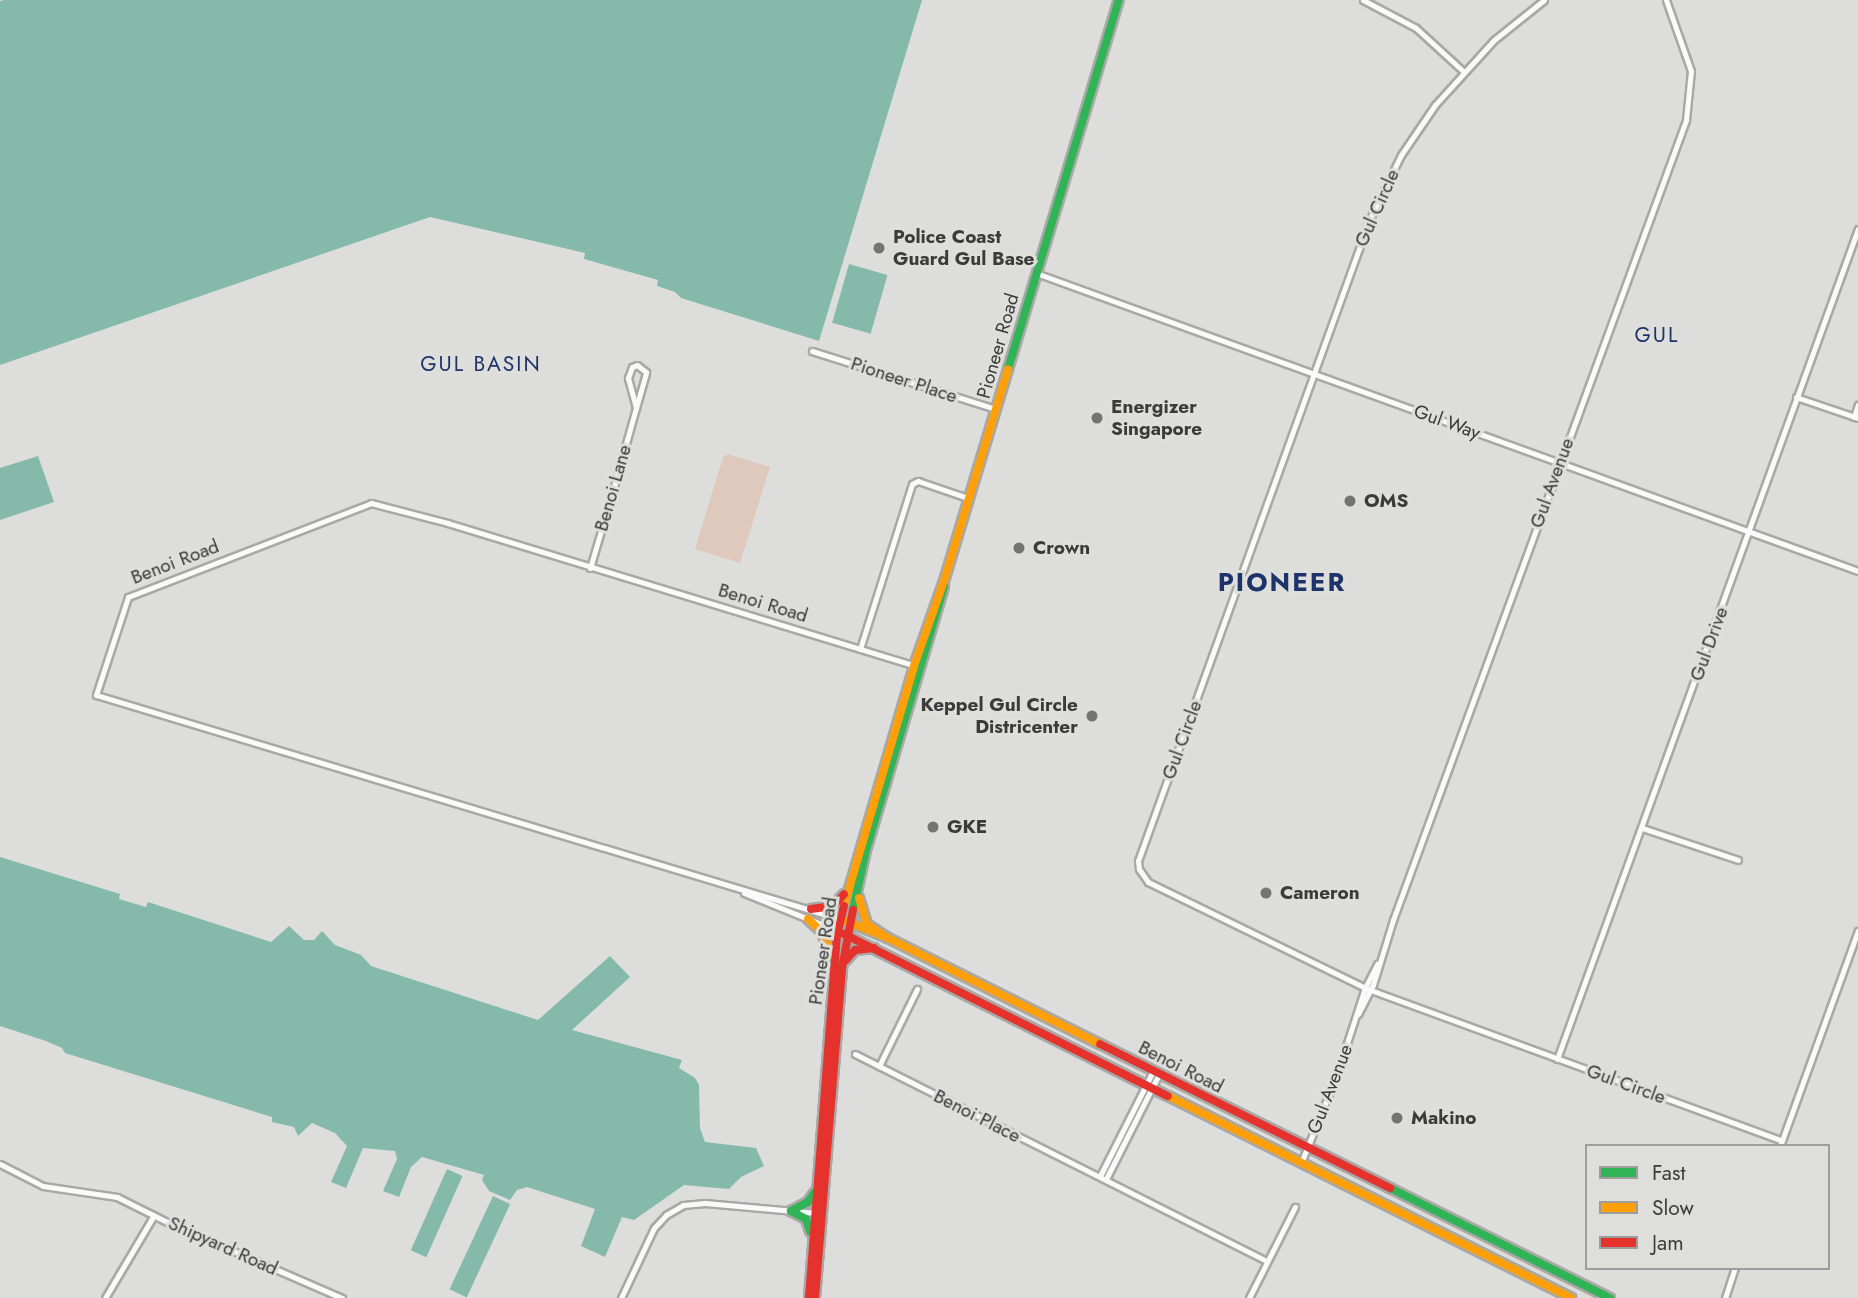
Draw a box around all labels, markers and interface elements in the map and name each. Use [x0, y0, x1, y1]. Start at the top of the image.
street label: Gul Circle [1350, 166, 1404, 250]
place label: Police Coast Guard Gul Base [893, 226, 1034, 270]
marker: Police Coast Guard Gul Base [871, 240, 887, 256]
street label: Pioneer Road [972, 291, 1024, 401]
district label: GUL [1635, 322, 1679, 348]
district label: GUL BASIN [421, 351, 541, 377]
street label: Pioneer Place [848, 352, 960, 408]
place label: Energizer Singapore [1111, 396, 1202, 440]
street label: Gul Way [1411, 399, 1483, 445]
marker: Energizer Singapore [1089, 410, 1105, 426]
street label: Gul Avenue [1525, 435, 1579, 531]
street label: Benoi Lane [590, 442, 636, 534]
place label: OMS [1364, 490, 1408, 512]
marker: OMS [1342, 493, 1358, 509]
street label: Benoi Road [128, 535, 222, 589]
place label: Crown [1033, 537, 1090, 559]
marker: Crown [1011, 540, 1027, 556]
district label: PIONEER [1219, 567, 1345, 599]
street label: Benoi Road [716, 579, 810, 627]
street label: Gul Drive [1685, 604, 1733, 684]
place label: Keppel Gul Circle Districenter [921, 694, 1078, 738]
street label: Gul Circle [1157, 697, 1207, 783]
marker: Keppel Gul Circle Districenter [1084, 708, 1100, 724]
place label: GKE [947, 816, 987, 838]
marker: GKE [925, 819, 941, 835]
place label: Cameron [1280, 882, 1360, 904]
marker: Cameron [1258, 885, 1274, 901]
street label: Pioneer Road [804, 896, 842, 1006]
street label: Benoi Road [1135, 1036, 1227, 1098]
street label: Gul Avenue [1303, 1041, 1357, 1137]
street label: Gul Circle [1583, 1059, 1669, 1109]
street label: Benoi Place [930, 1084, 1024, 1148]
place label: Makino [1411, 1107, 1477, 1129]
marker: Makino [1389, 1110, 1405, 1126]
legend [1585, 1144, 1830, 1270]
text: Fast [1652, 1158, 1685, 1188]
text: Slow [1652, 1193, 1694, 1223]
street label: Shipyard Road [165, 1212, 281, 1280]
text: Jam [1652, 1228, 1684, 1258]

